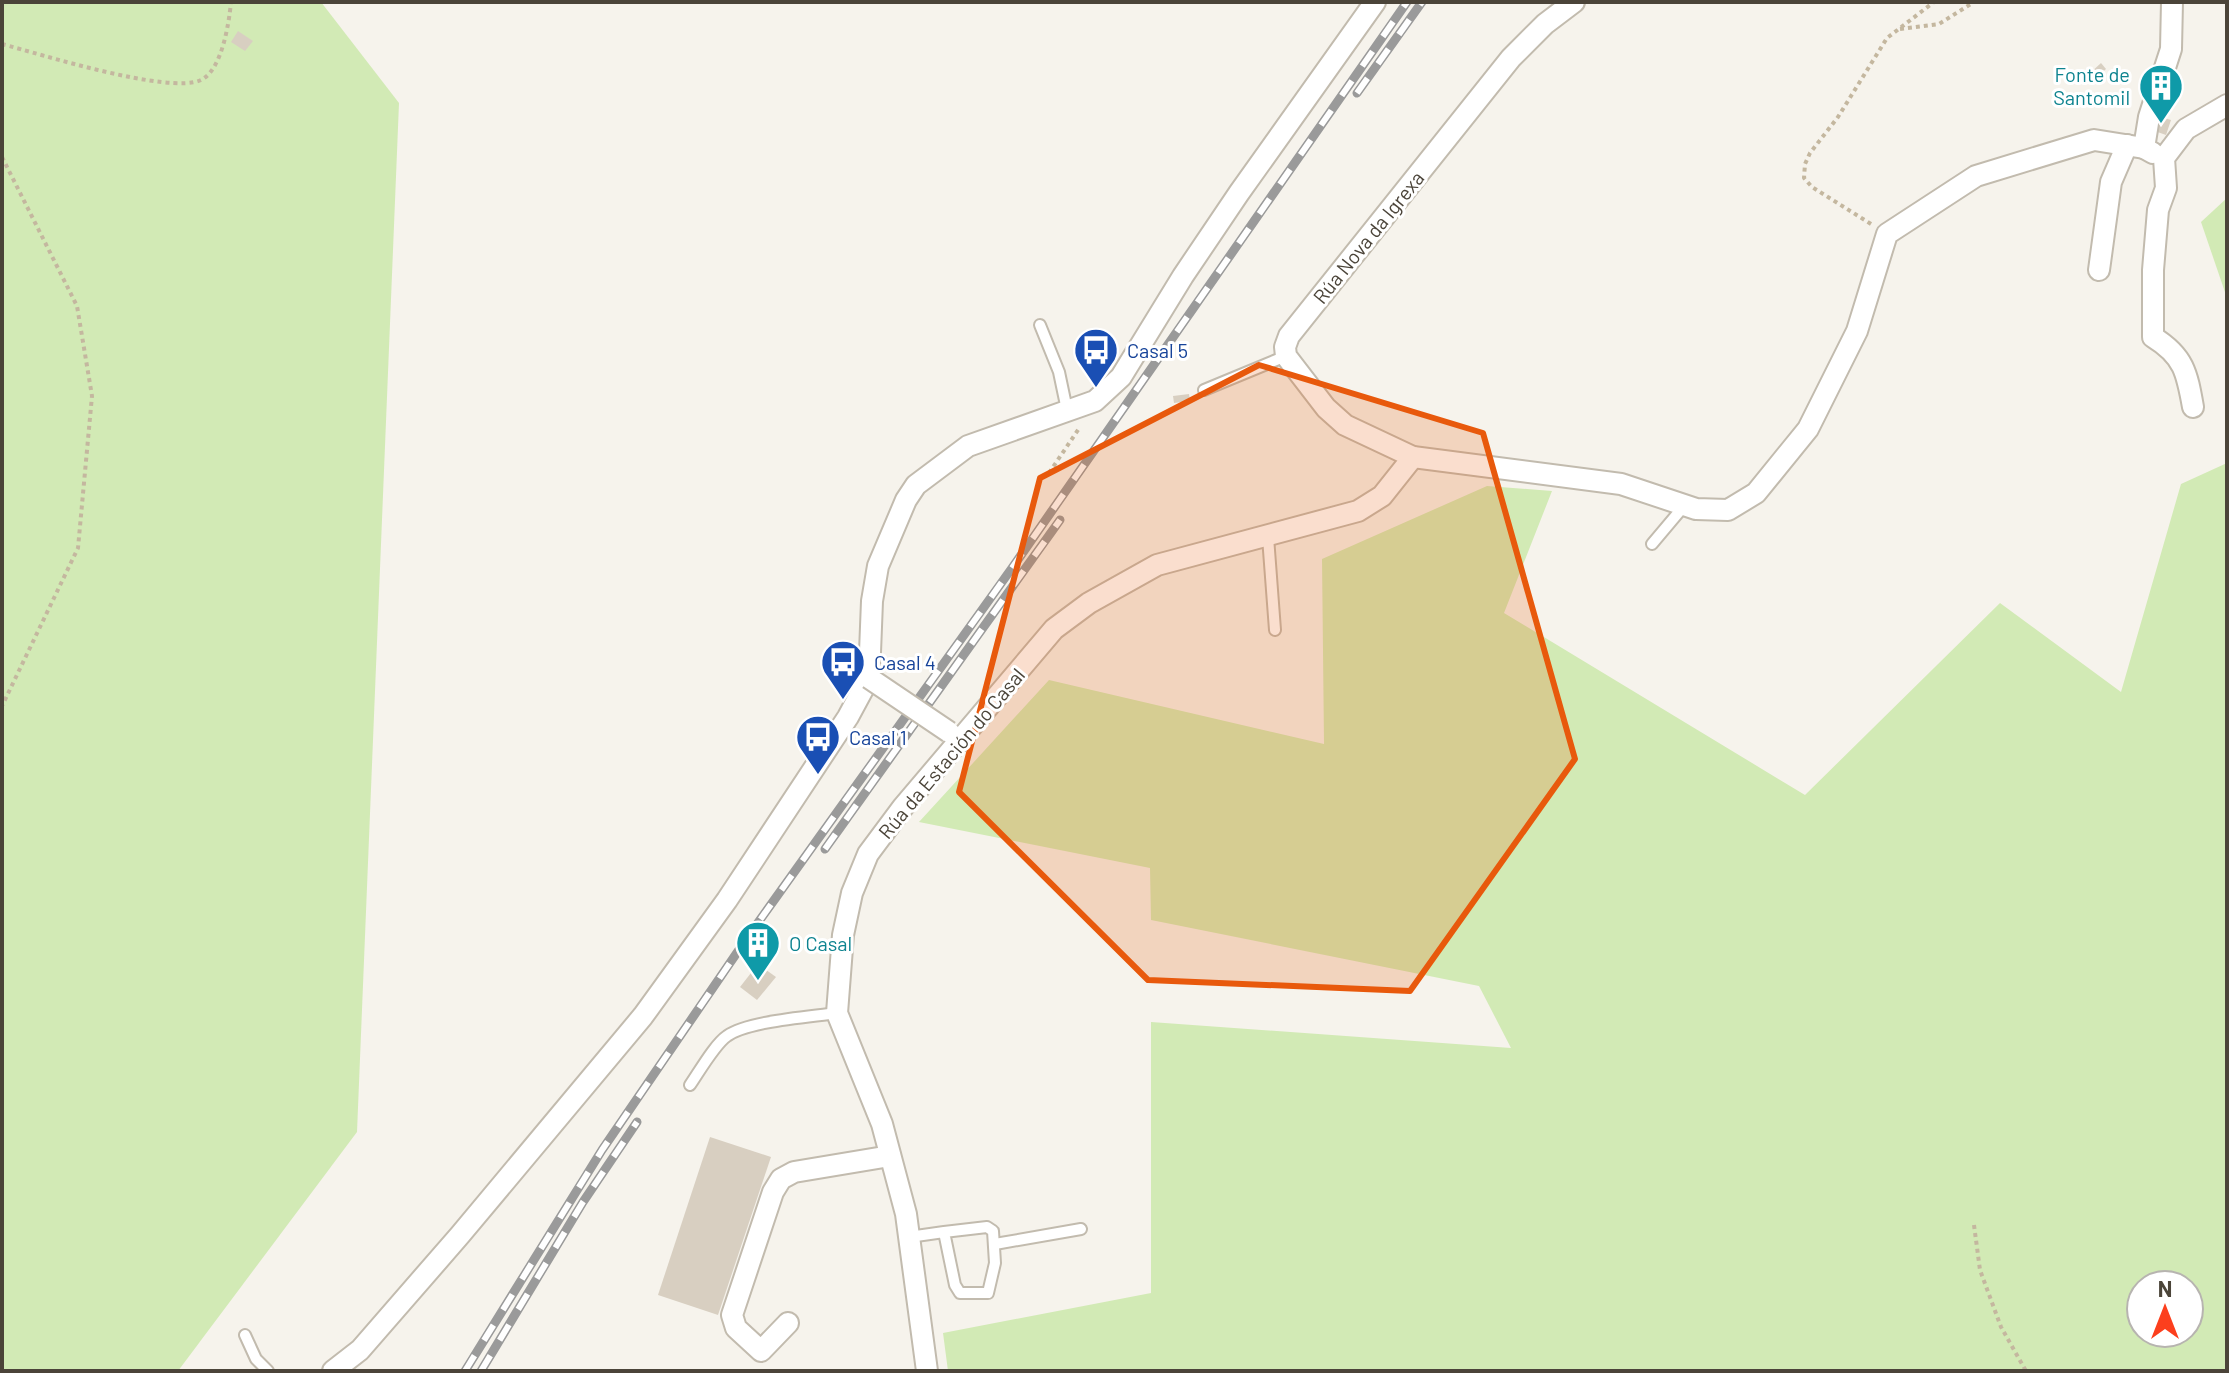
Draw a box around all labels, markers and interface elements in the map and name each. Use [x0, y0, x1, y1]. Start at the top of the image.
place label: Fonte de Santomil [2053, 62, 2130, 109]
building icon: Fonte de Santomil [2137, 62, 2185, 125]
street label: Rúa Nova da Igrexa [1307, 166, 1429, 308]
bus stop icon: Casal 5 [1072, 326, 1120, 389]
place label: Casal 5 [1127, 338, 1188, 362]
bus stop icon: Casal 4 [819, 638, 867, 701]
place label: Casal 4 [874, 650, 936, 674]
street label: Rúa da Estación do Casal [873, 663, 1029, 843]
bus stop icon: Casal 1 [794, 713, 842, 776]
place label: Casal 1 [849, 725, 907, 749]
building icon: O Casal [734, 919, 782, 982]
place label: O Casal [789, 931, 852, 955]
north arrow [2125, 1269, 2205, 1349]
text: N [2158, 1275, 2172, 1301]

